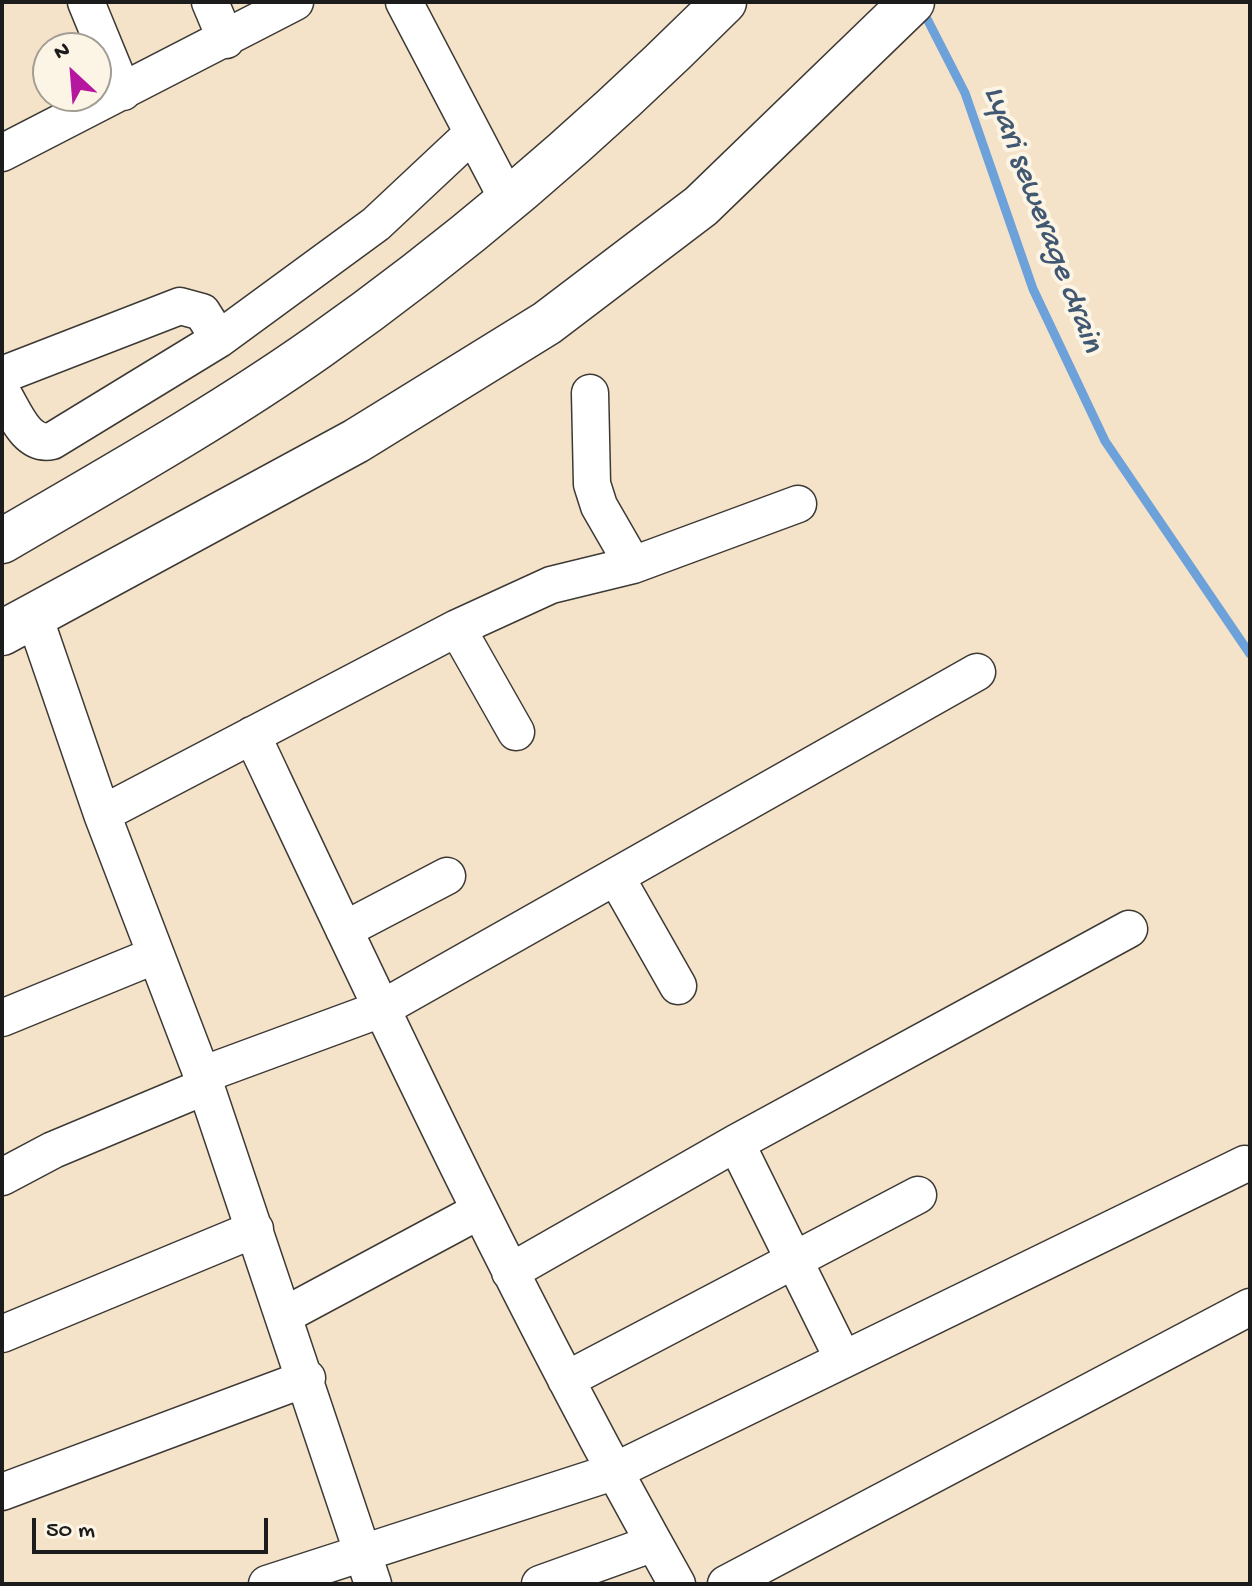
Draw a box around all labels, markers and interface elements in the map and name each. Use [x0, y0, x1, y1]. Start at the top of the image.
north arrow [32, 32, 112, 112]
text: N [50, 37, 75, 67]
water label: Lyari sewerage drain [973, 81, 1109, 359]
scale bar [36, 1502, 272, 1552]
text: 50 m [46, 1517, 95, 1546]

